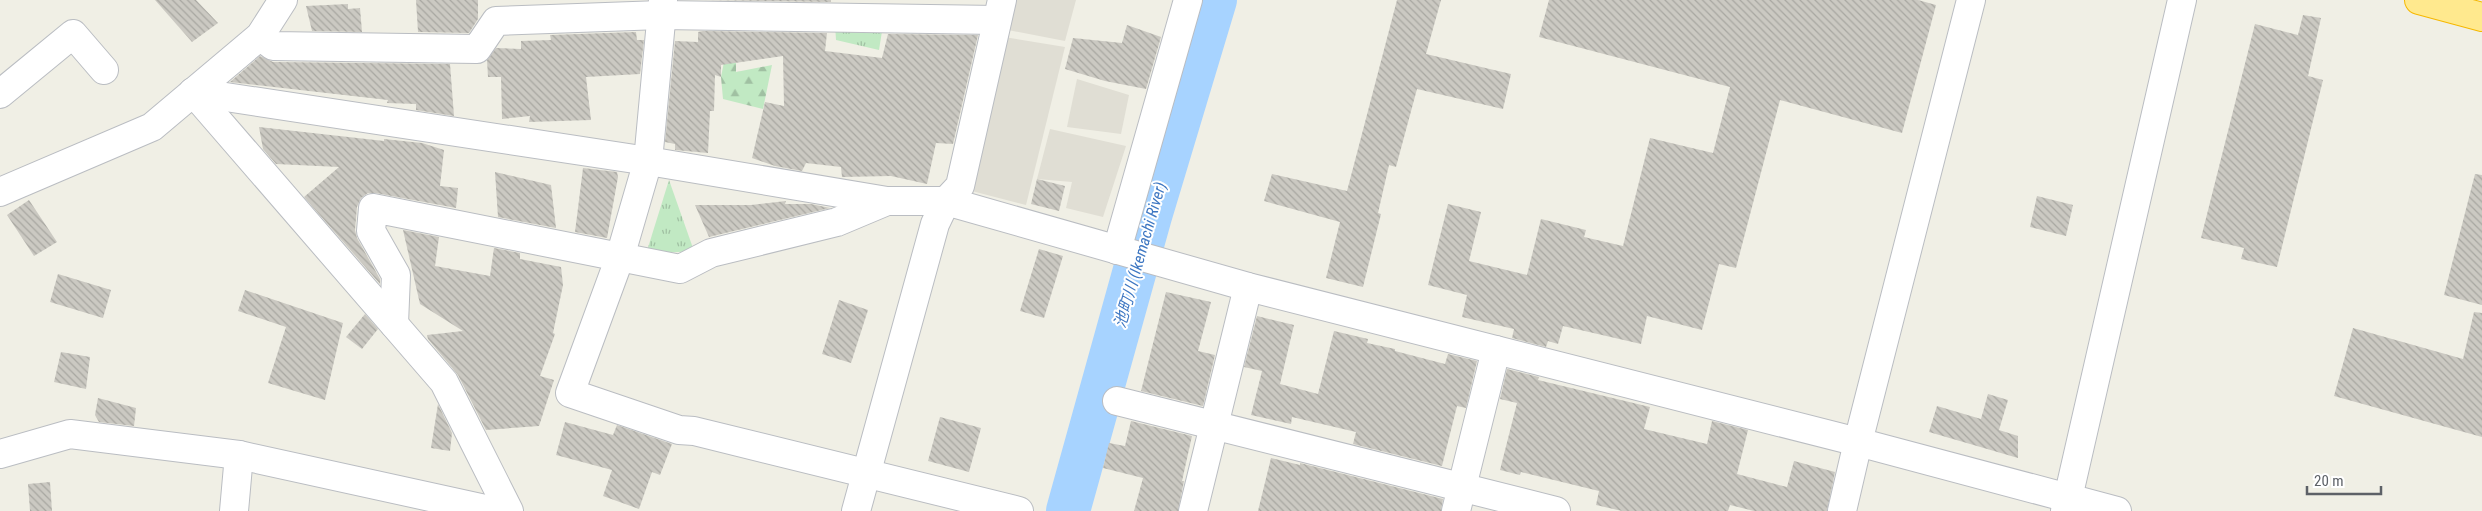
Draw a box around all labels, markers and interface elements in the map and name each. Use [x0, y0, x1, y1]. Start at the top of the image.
water label: 池町川 (Ikemachi River) [1110, 180, 1170, 330]
scale bar [2307, 464, 2381, 496]
text: 20 m [2314, 472, 2344, 490]

